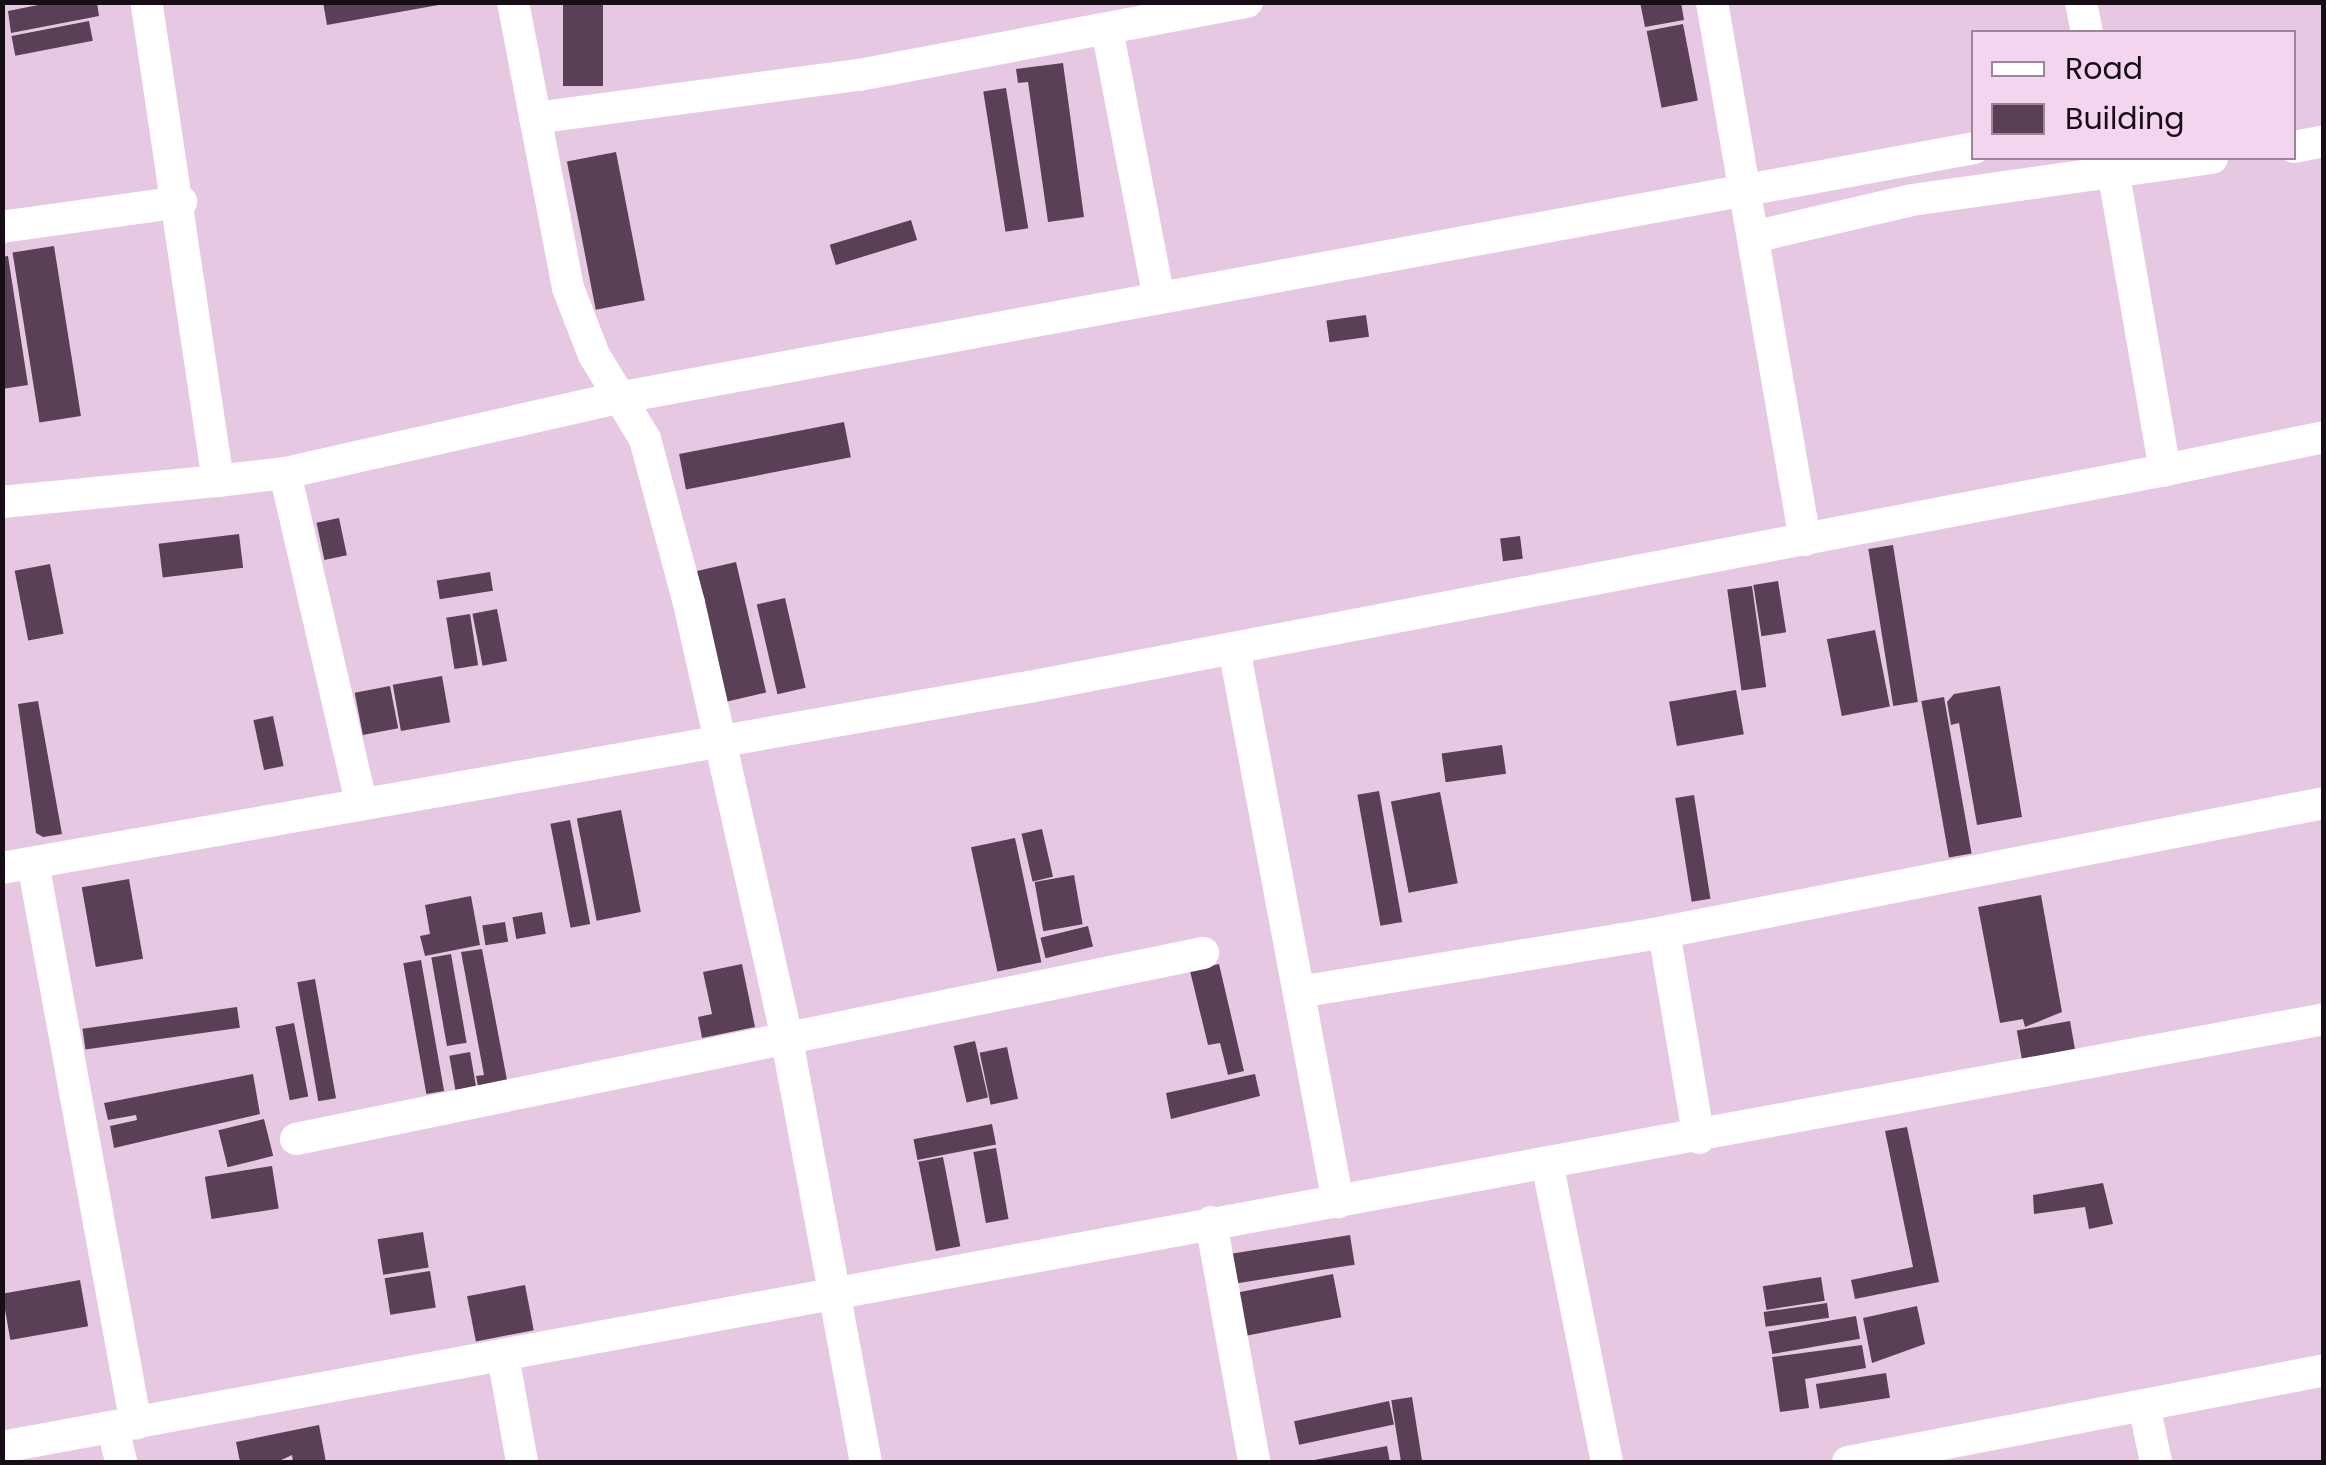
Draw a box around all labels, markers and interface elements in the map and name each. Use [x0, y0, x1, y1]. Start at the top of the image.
legend [1971, 30, 2296, 160]
text: Road [2065, 47, 2143, 90]
text: Building [2065, 97, 2185, 140]

